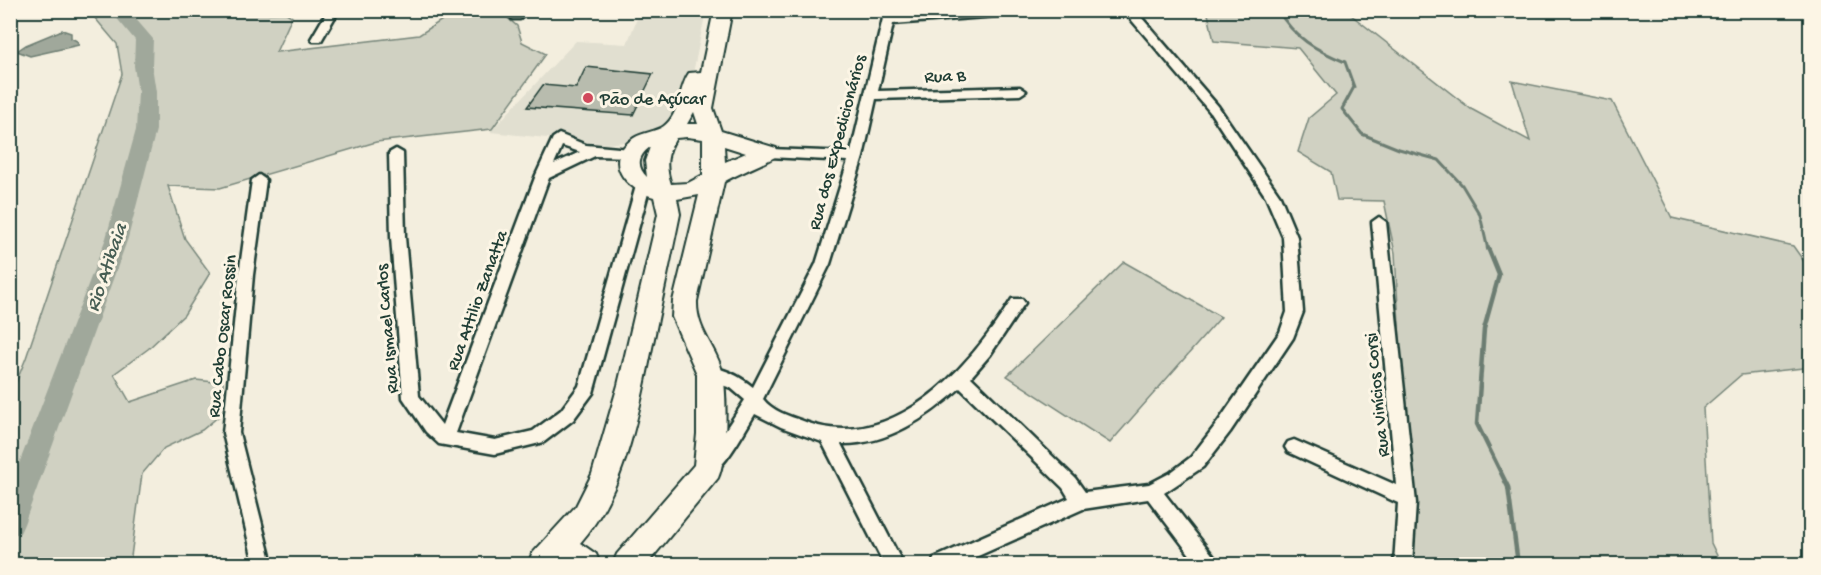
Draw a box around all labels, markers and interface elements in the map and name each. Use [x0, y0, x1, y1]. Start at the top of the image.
street label: Rua dos Expedicionários [805, 52, 872, 232]
street label: Rua B [924, 66, 967, 89]
place label: Pão de Açúcar [599, 90, 707, 111]
marker: Pão de Açúcar [581, 91, 595, 105]
water label: Rio Atibaia [83, 219, 135, 315]
street label: Rua Attilio Zanatta [443, 227, 514, 374]
street label: Rua Cabo Oscar Rossin [204, 253, 243, 419]
street label: Rua Ismael Carlos [372, 262, 405, 394]
street label: Rua Vinícios Corsi [1362, 332, 1395, 458]

